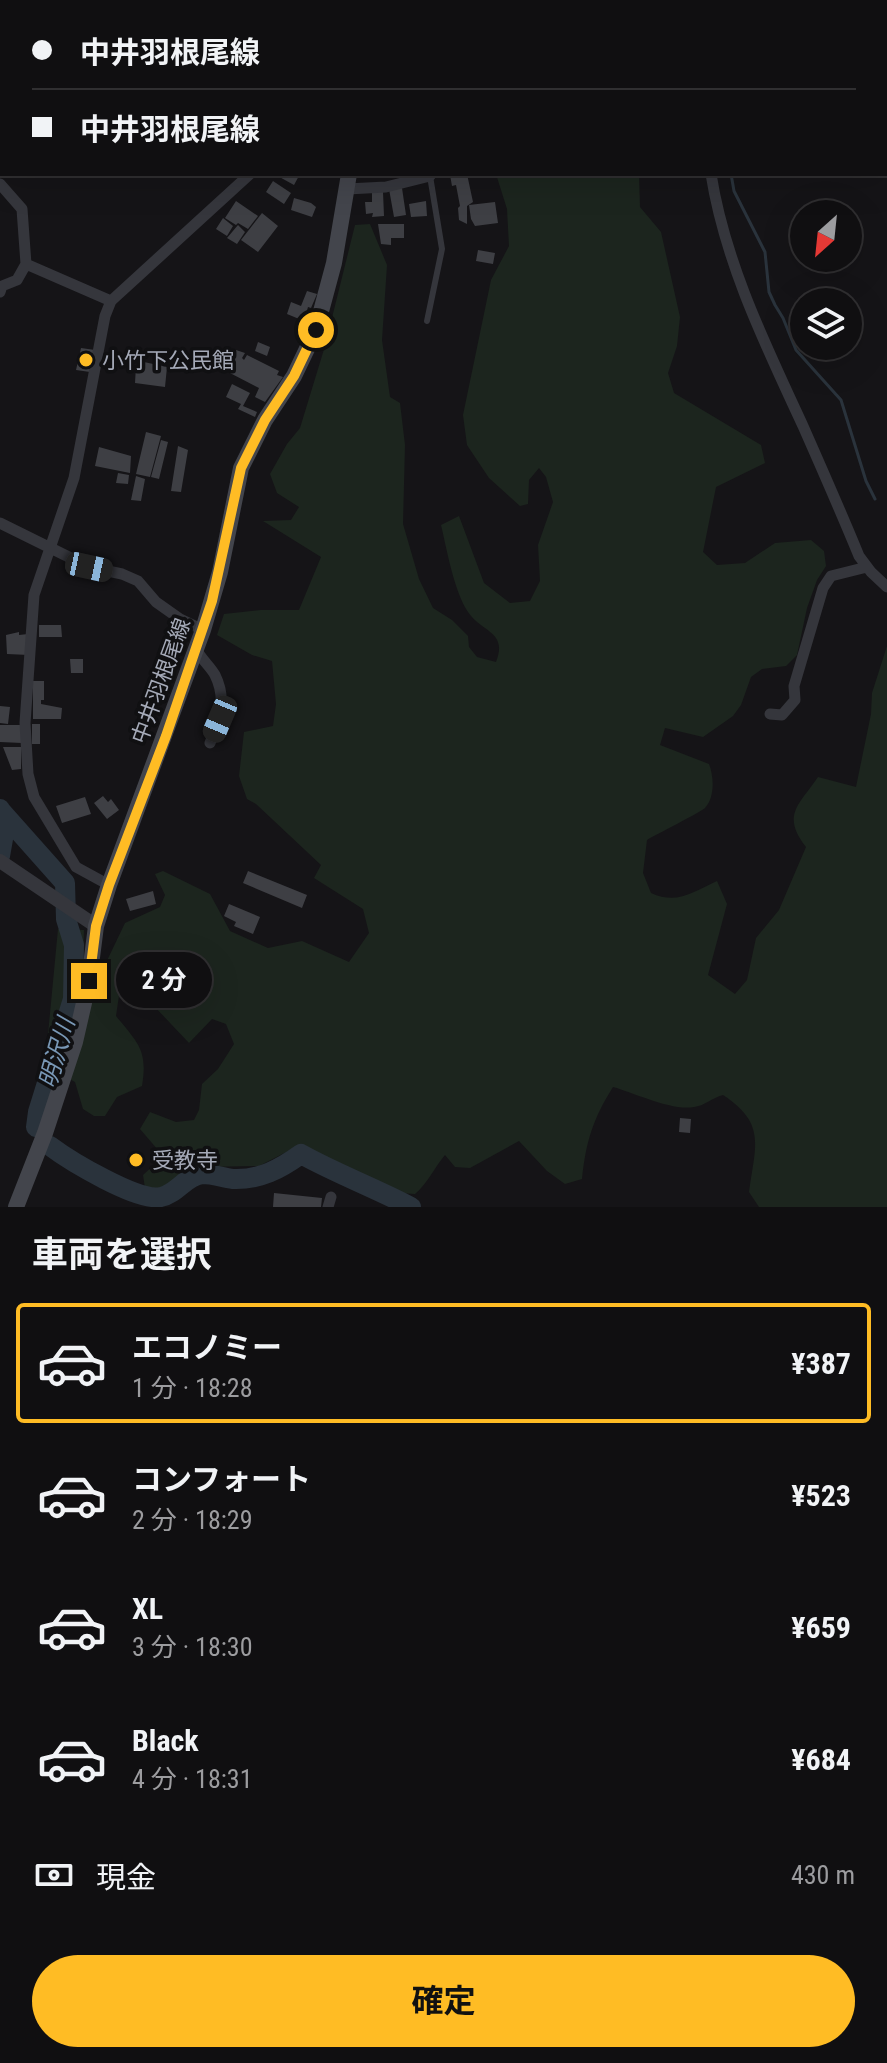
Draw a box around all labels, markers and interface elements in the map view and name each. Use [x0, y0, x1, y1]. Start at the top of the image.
text: 中井羽根尾線 [80, 35, 260, 70]
text: 中井羽根尾線 [80, 112, 260, 147]
north arrow [790, 200, 862, 272]
map controls [790, 200, 862, 360]
button: layers [790, 288, 862, 360]
route start [298, 312, 334, 348]
place label: 小竹下公民館 [102, 348, 234, 373]
marker: 小竹下公民館 [77, 351, 95, 369]
car [63, 550, 115, 584]
street label: 中井羽根尾線 [127, 615, 195, 747]
car [200, 692, 240, 746]
callout: 2 分 [117, 953, 213, 1009]
route end [71, 963, 107, 999]
text: 2 分 [141, 965, 187, 995]
water label: 明沢川 [34, 1012, 81, 1091]
place label: 受教寺 [152, 1148, 218, 1173]
marker: 受教寺 [127, 1151, 145, 1169]
text: 車両を選択 [32, 1234, 212, 1276]
icon: car [36, 1327, 108, 1399]
text: エコノミー [132, 1330, 282, 1365]
text: ¥387 [791, 1346, 851, 1381]
text: 1 分 · 18:28 [132, 1373, 252, 1403]
icon: car [36, 1459, 108, 1531]
text: コンフォート [132, 1462, 311, 1497]
text: ¥523 [791, 1478, 851, 1513]
text: 2 分 · 18:29 [132, 1505, 252, 1535]
icon: car [36, 1591, 108, 1663]
text: XL [132, 1591, 163, 1626]
text: ¥659 [791, 1610, 851, 1645]
text: 3 分 · 18:30 [132, 1632, 252, 1662]
icon: car [36, 1723, 108, 1795]
text: Black [132, 1723, 199, 1758]
text: ¥684 [791, 1742, 851, 1777]
text: 4 分 · 18:31 [132, 1764, 252, 1794]
icon: cash [32, 1853, 76, 1897]
text: 現金 [96, 1860, 156, 1895]
text: 430 m [791, 1860, 855, 1890]
button: 確定 [32, 1955, 855, 2047]

